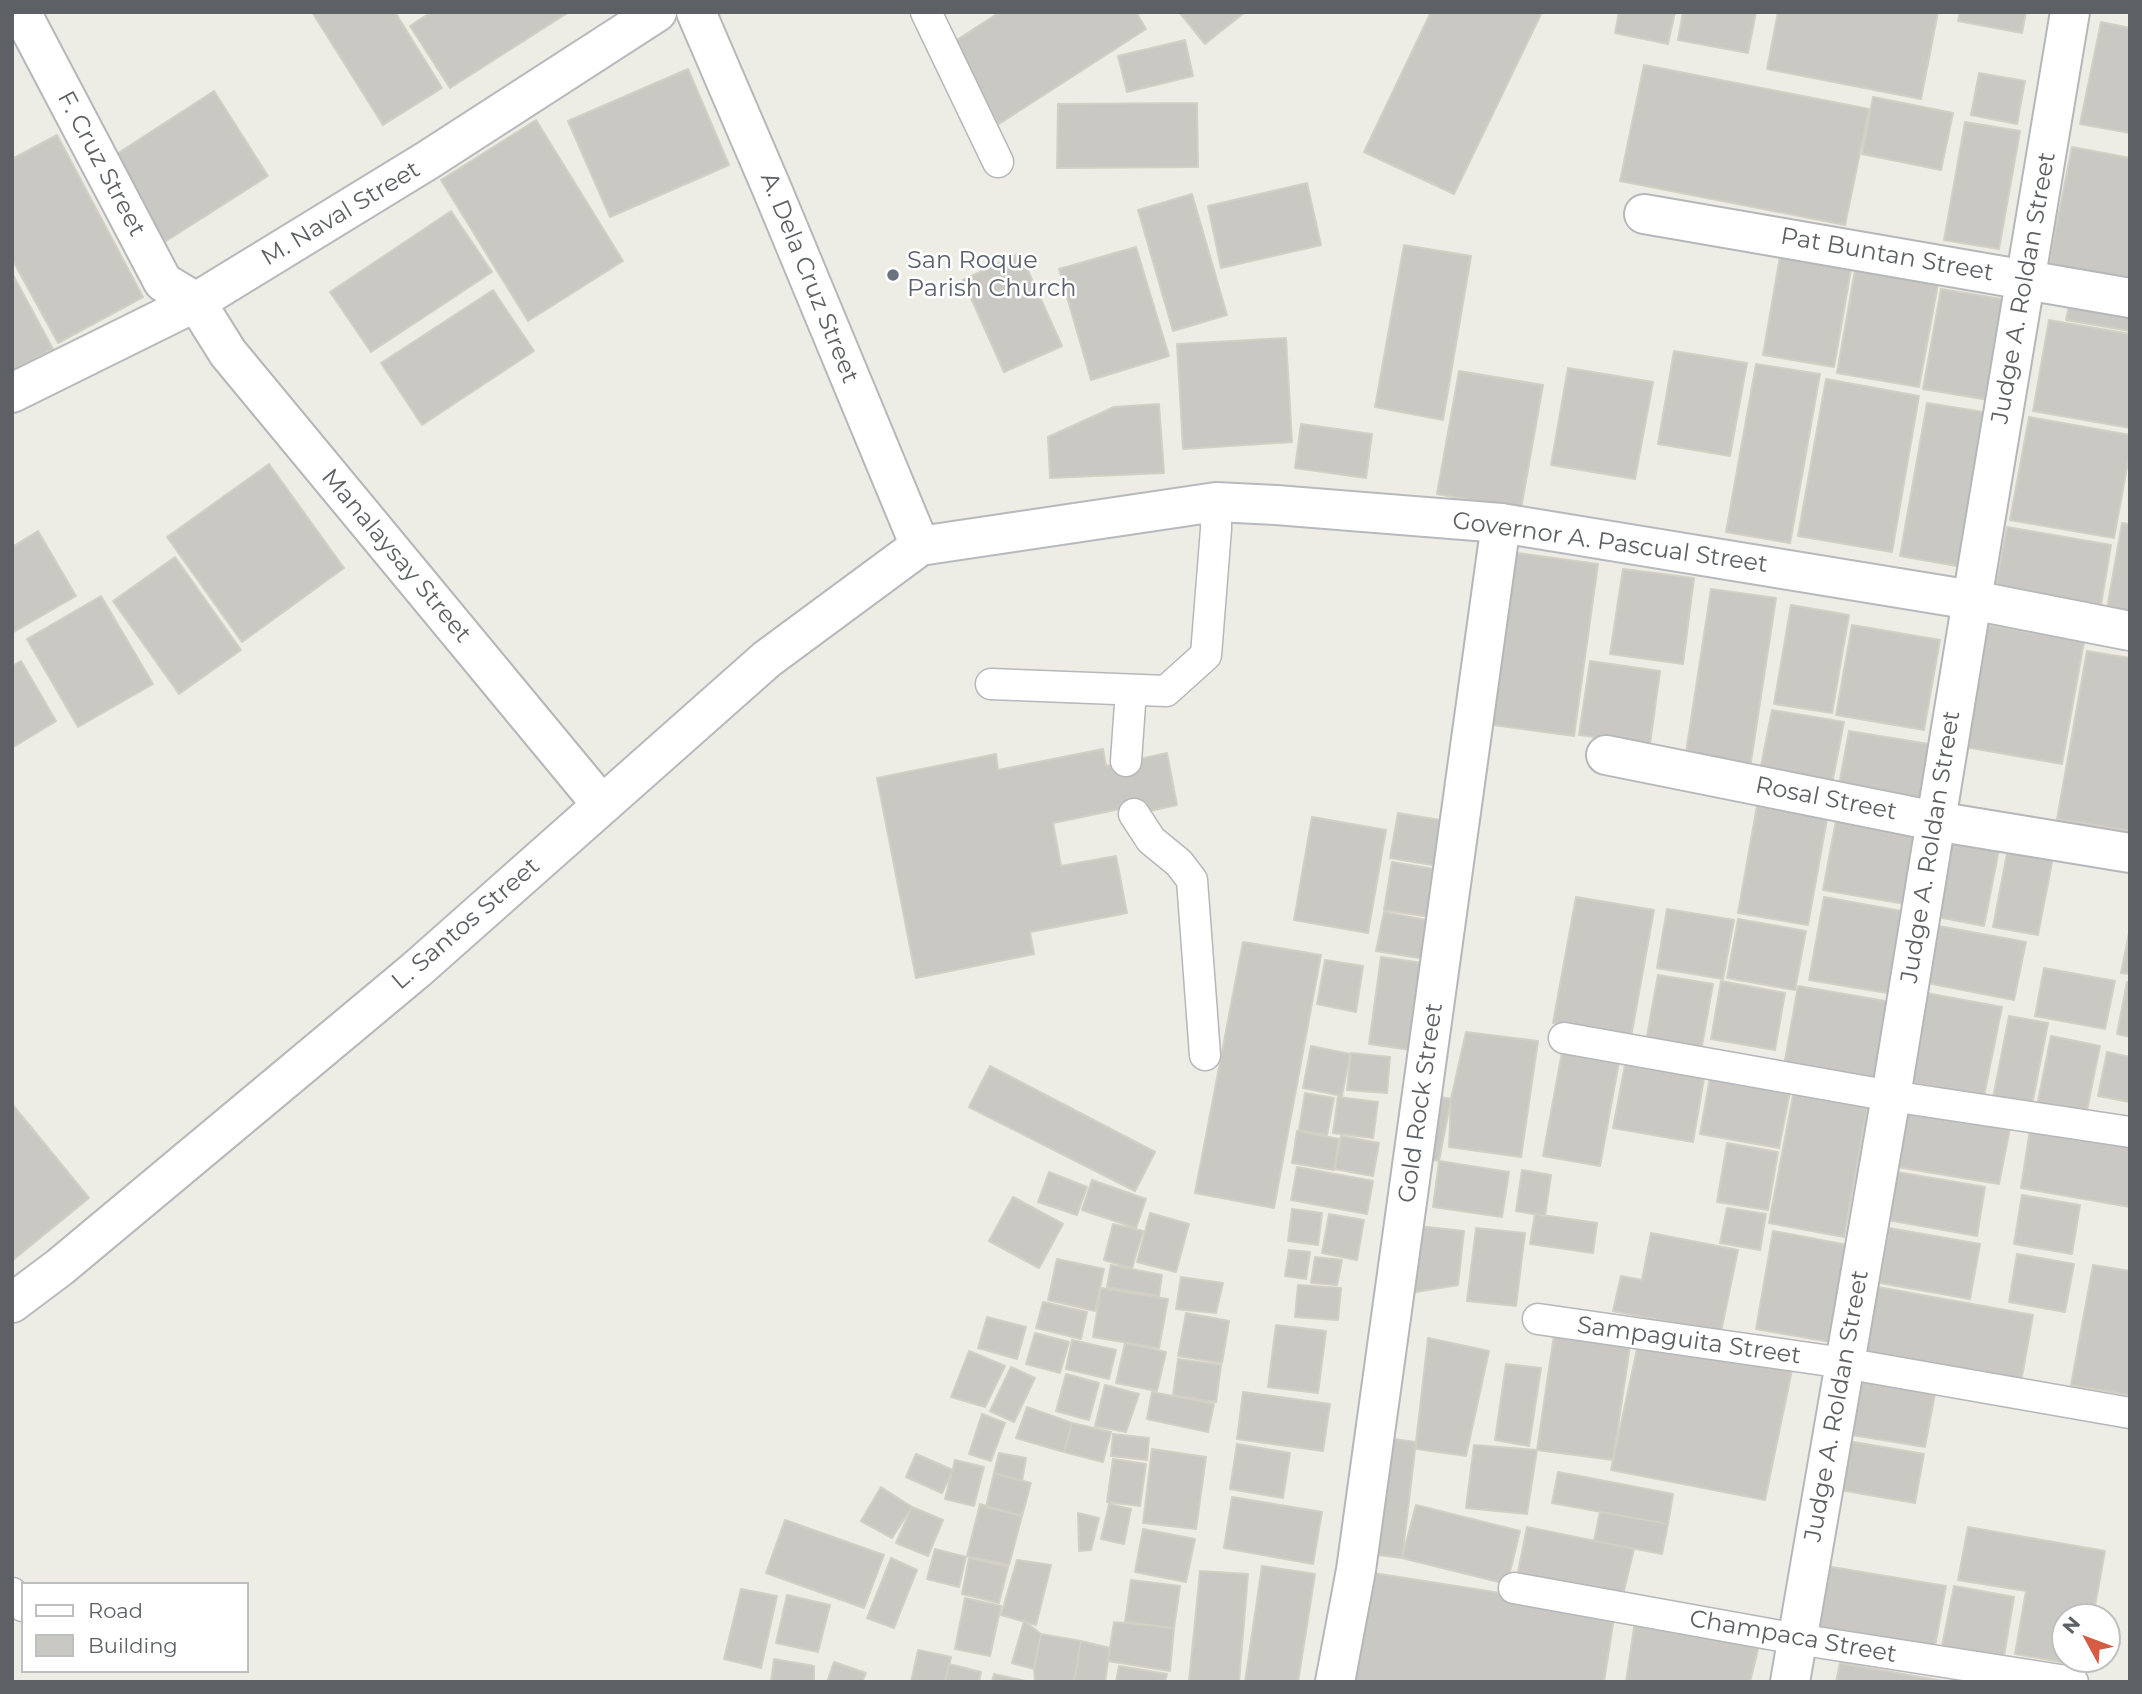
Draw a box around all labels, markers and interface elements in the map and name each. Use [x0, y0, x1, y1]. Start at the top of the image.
street label: F. Cruz Street [51, 87, 151, 241]
street label: Judge A. Roldan Street [1986, 150, 2062, 426]
street label: M. Naval Street [257, 155, 425, 273]
street label: A. Dela Cruz Street [754, 169, 864, 387]
street label: Pat Buntan Street [1778, 222, 1996, 288]
place label: San Roque Parish Church [907, 247, 1076, 303]
marker: San Roque Parish Church [885, 267, 901, 283]
street label: Manalaysay Street [315, 463, 477, 649]
street label: Governor A. Pascual Street [1450, 507, 1770, 579]
street label: Judge A. Roldan Street [1895, 709, 1967, 985]
street label: Rosal Street [1753, 771, 1899, 827]
street label: L. Santos Street [386, 852, 546, 996]
street label: Gold Rock Street [1393, 1001, 1449, 1205]
street label: Judge A. Roldan Street [1799, 1268, 1875, 1544]
street label: Sampaguita Street [1575, 1311, 1803, 1371]
legend [21, 1582, 248, 1673]
text: Road [88, 1598, 143, 1623]
north arrow [2051, 1603, 2121, 1673]
street label: Champaca Street [1687, 1605, 1899, 1669]
text: N [2058, 1612, 2085, 1639]
text: Building [88, 1633, 178, 1658]

